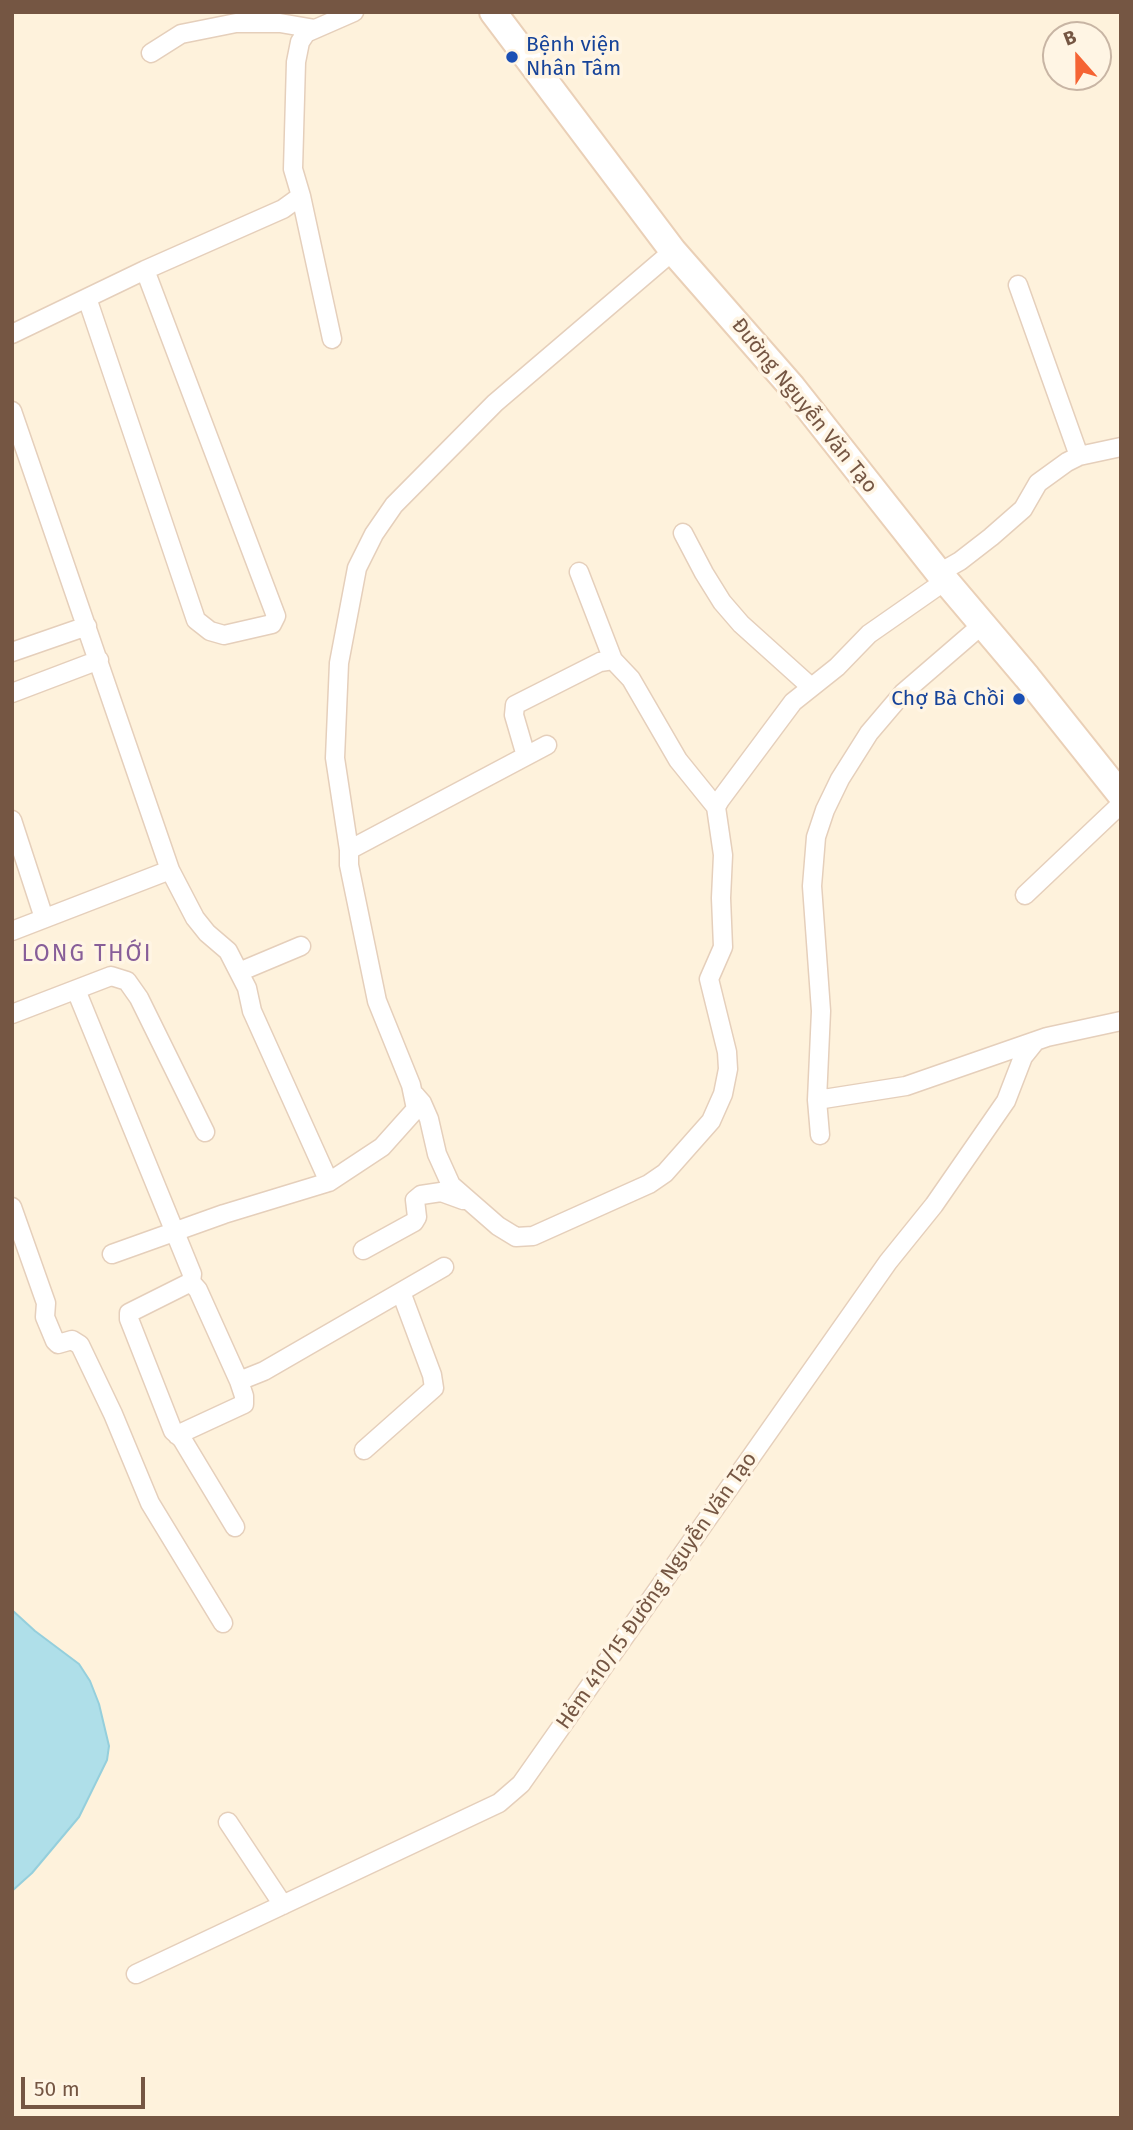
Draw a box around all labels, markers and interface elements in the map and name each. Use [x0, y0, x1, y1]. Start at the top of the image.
north arrow [1042, 21, 1112, 91]
text: B [1060, 25, 1080, 51]
place label: Bệnh viện Nhân Tâm [526, 32, 621, 82]
marker: Bệnh viện Nhân Tâm [504, 49, 520, 65]
street label: Đường Nguyễn Văn Tạo [726, 313, 882, 499]
place label: Chợ Bà Chồi [891, 686, 1005, 712]
marker: Chợ Bà Chồi [1011, 691, 1027, 707]
district label: LONG THỚI [23, 941, 151, 969]
street label: Hẻm 410/15 Đường Nguyễn Văn Tạo [551, 1448, 763, 1734]
scale bar [24, 2064, 149, 2108]
text: 50 m [34, 2076, 80, 2102]

